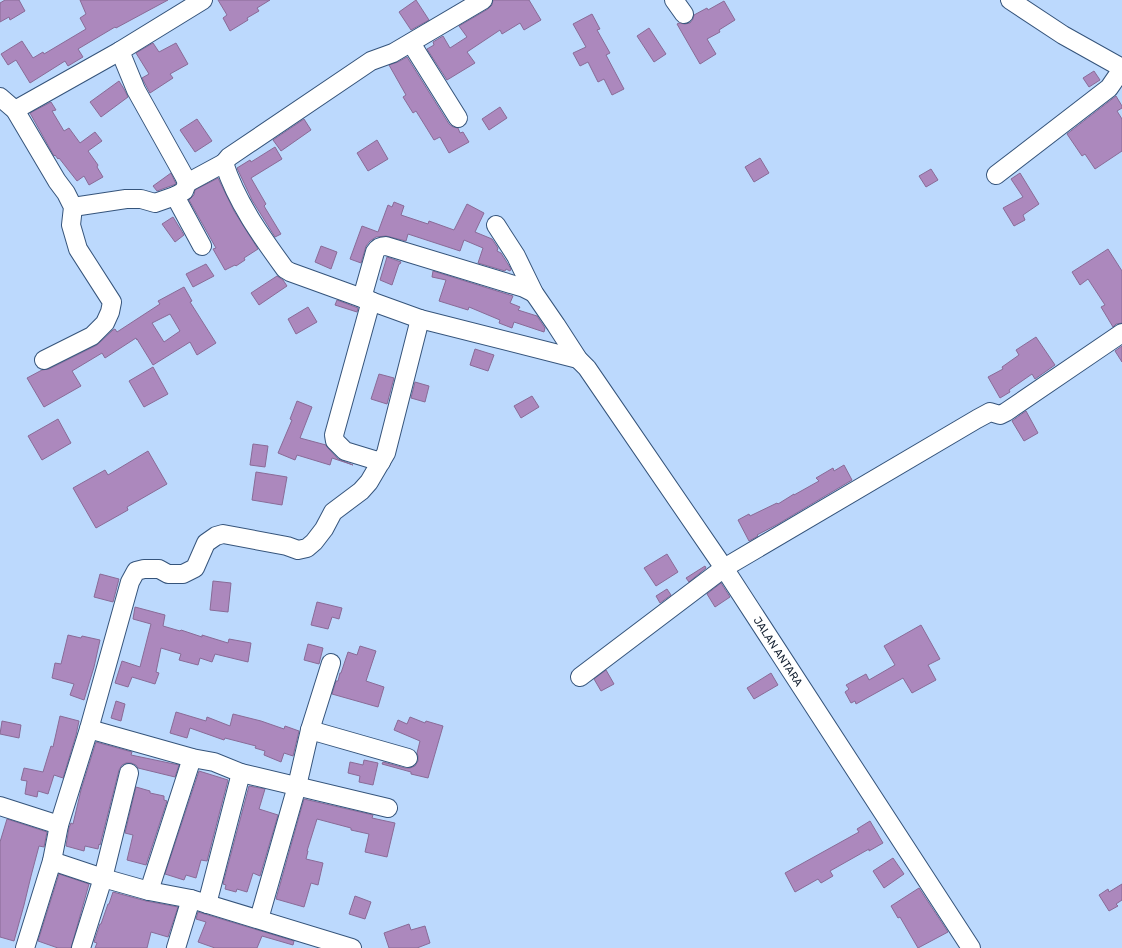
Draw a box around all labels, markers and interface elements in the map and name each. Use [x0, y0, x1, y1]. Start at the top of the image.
street label: JALAN ANTARA [751, 614, 806, 689]

